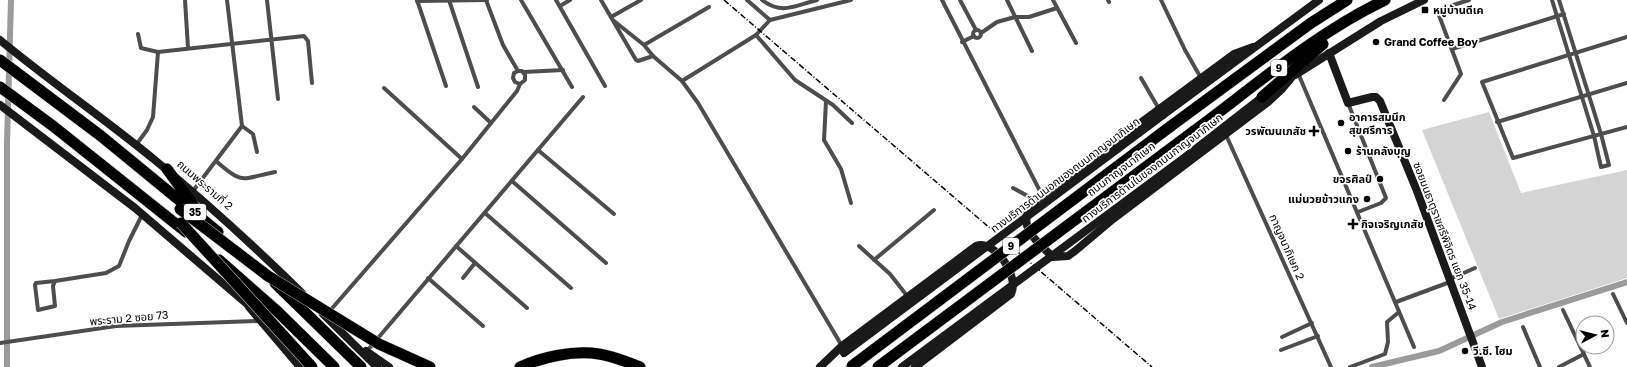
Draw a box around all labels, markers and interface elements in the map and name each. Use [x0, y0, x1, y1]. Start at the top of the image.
place label: หมู่บ้านดีเค [1433, 3, 1484, 17]
marker: หมู่บ้านดีเค [1420, 5, 1430, 15]
place label: Grand Coffee Boy [1384, 35, 1478, 48]
marker: Grand Coffee Boy [1371, 37, 1381, 47]
road number: 9 [1271, 60, 1287, 76]
place label: อาคารสมนึก สุขศรีการ [1349, 110, 1406, 137]
street label: ทางบริการด้านในของถนนกาญจนาภิเษก [1079, 111, 1225, 225]
street label: ทางบริการด้านนอกของถนนกาญจนาภิเษก [988, 114, 1142, 235]
marker: อาคารสมนึก สุขศรีการ [1336, 118, 1346, 128]
place label: วรพัฒนเภสัช [1245, 124, 1306, 137]
marker: วรพัฒนเภสัช [1309, 126, 1319, 136]
street label: ถนนกาญจนาภิเษก [1084, 139, 1158, 199]
place label: ร้านคลังบุญ [1356, 144, 1411, 158]
marker: ร้านคลังบุญ [1343, 146, 1353, 156]
street label: ถนนพระรามที่ 2 [175, 156, 236, 212]
street label: ซอยมนธาตุราชศรีพิจิตร แยก 35-14 [1410, 160, 1480, 312]
place label: ขจรศิลป์ [1333, 172, 1372, 185]
marker: ขจรศิลป์ [1375, 174, 1385, 184]
place label: แม่นวยข้าวแกง [1288, 192, 1359, 205]
marker: แม่นวยข้าวแกง [1362, 194, 1372, 204]
road number: 35 [184, 204, 206, 220]
street label: กาญจนาภิเษก 2 [1267, 212, 1308, 282]
place label: กิจเจริญเภสัช [1361, 217, 1424, 230]
marker: กิจเจริญเภสัช [1348, 219, 1358, 229]
road number: 9 [1003, 238, 1019, 254]
street label: พระราม 2 ซอย 73 [89, 308, 169, 327]
north arrow [1575, 315, 1615, 355]
text: N [1598, 329, 1612, 339]
place label: วี.ซี. โฮม [1473, 344, 1513, 357]
marker: วี.ซี. โฮม [1460, 346, 1470, 356]

